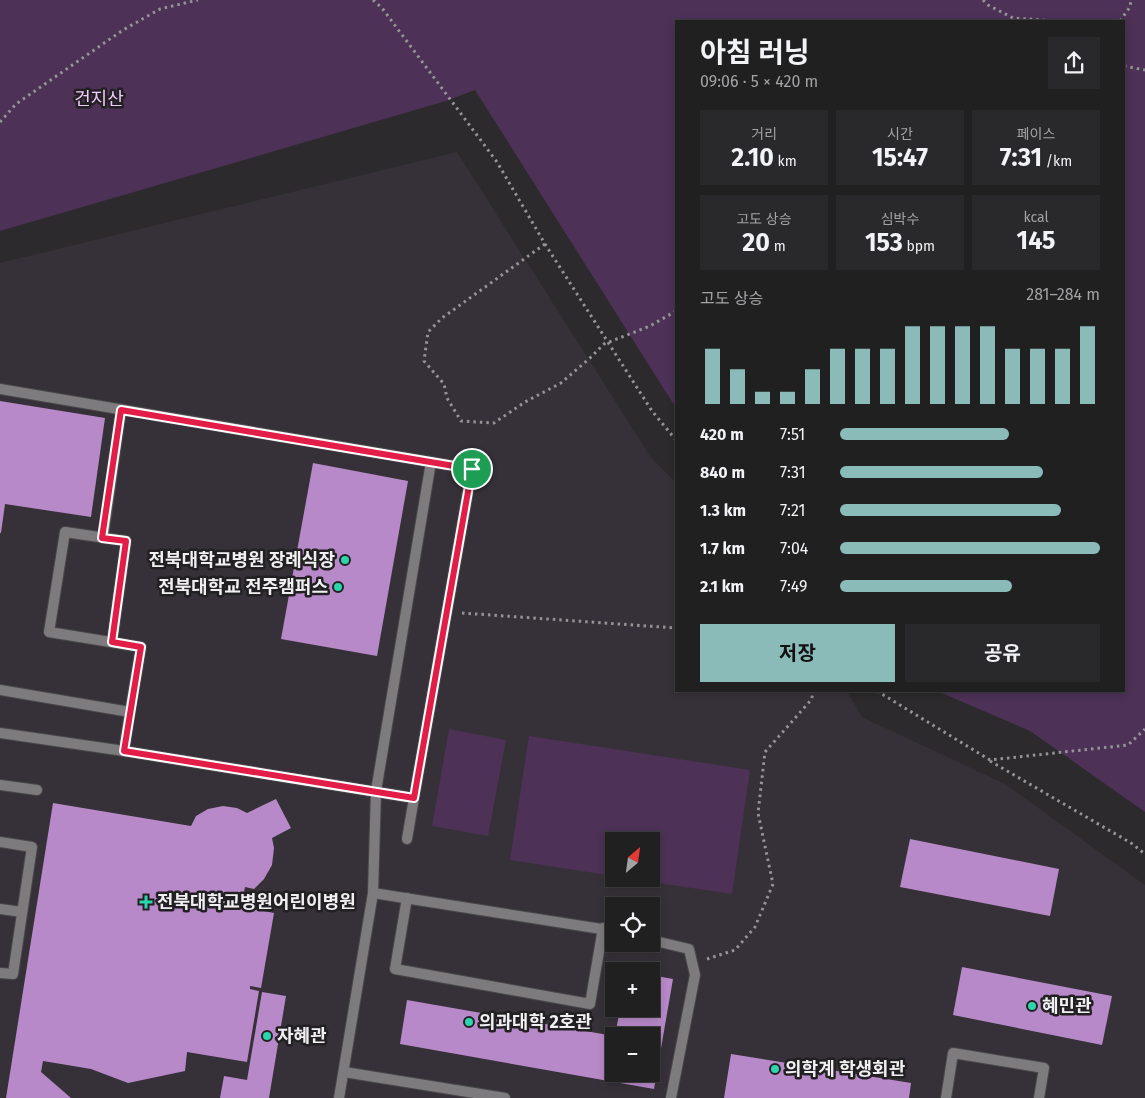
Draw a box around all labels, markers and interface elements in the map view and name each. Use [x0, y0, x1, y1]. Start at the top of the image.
text: 아침 러닝 [700, 36, 810, 69]
button: share [1048, 37, 1100, 89]
text: 09:06 · 5 × 420 m [700, 72, 818, 91]
park label: 건지산 [74, 88, 124, 110]
text: 거리 [751, 126, 777, 143]
text: 시간 [887, 126, 913, 143]
text: 페이스 [1017, 126, 1055, 143]
text: 2.10 [731, 143, 774, 173]
text: 15:47 [872, 143, 928, 173]
text: 7:31 [1000, 143, 1042, 173]
text: km [774, 153, 797, 170]
text: /km [1042, 153, 1072, 170]
text: kcal [1023, 209, 1049, 226]
text: 고도 상승 [736, 211, 792, 228]
text: 심박수 [881, 211, 919, 228]
text: 145 [1017, 226, 1055, 256]
text: 20 [742, 228, 770, 258]
text: 153 [865, 228, 903, 258]
text: m [770, 238, 786, 255]
text: bpm [903, 238, 935, 255]
text: 281–284 m [1026, 285, 1100, 304]
text: 고도 상승 [700, 289, 763, 308]
text: 420 m [700, 425, 744, 444]
text: 7:51 [780, 425, 805, 444]
pin [451, 448, 493, 490]
icon: arrive [458, 455, 486, 483]
text: 840 m [700, 463, 745, 482]
text: 7:31 [780, 463, 806, 482]
text: 1.3 km [700, 501, 746, 520]
text: 7:21 [780, 501, 805, 520]
text: 1.7 km [700, 539, 745, 558]
text: 7:04 [780, 539, 808, 558]
place label: 전북대학교병원 장례식장 [149, 549, 335, 571]
marker: 전북대학교병원 장례식장 [339, 554, 351, 566]
place label: 전북대학교 전주캠퍼스 [158, 576, 328, 598]
text: 2.1 km [700, 577, 744, 596]
text: 7:49 [780, 577, 807, 596]
marker: 전북대학교 전주캠퍼스 [332, 581, 344, 593]
button: 저장 [700, 624, 895, 682]
button: 공유 [905, 624, 1100, 682]
north arrow [605, 832, 660, 888]
map controls [605, 832, 660, 1082]
place label: 전북대학교병원어린이병원 [157, 891, 356, 913]
marker: 전북대학교병원어린이병원 [139, 895, 153, 909]
button: locate [605, 897, 660, 952]
button: + [605, 962, 660, 1017]
place label: 혜민관 [1042, 995, 1092, 1017]
marker: 혜민관 [1026, 1000, 1038, 1012]
place label: 의과대학 2호관 [479, 1011, 592, 1033]
marker: 의과대학 2호관 [463, 1016, 475, 1028]
place label: 자혜관 [277, 1025, 327, 1047]
button: − [605, 1027, 660, 1082]
marker: 자혜관 [261, 1030, 273, 1042]
place label: 의학계 학생회관 [785, 1058, 906, 1080]
marker: 의학계 학생회관 [769, 1063, 781, 1075]

